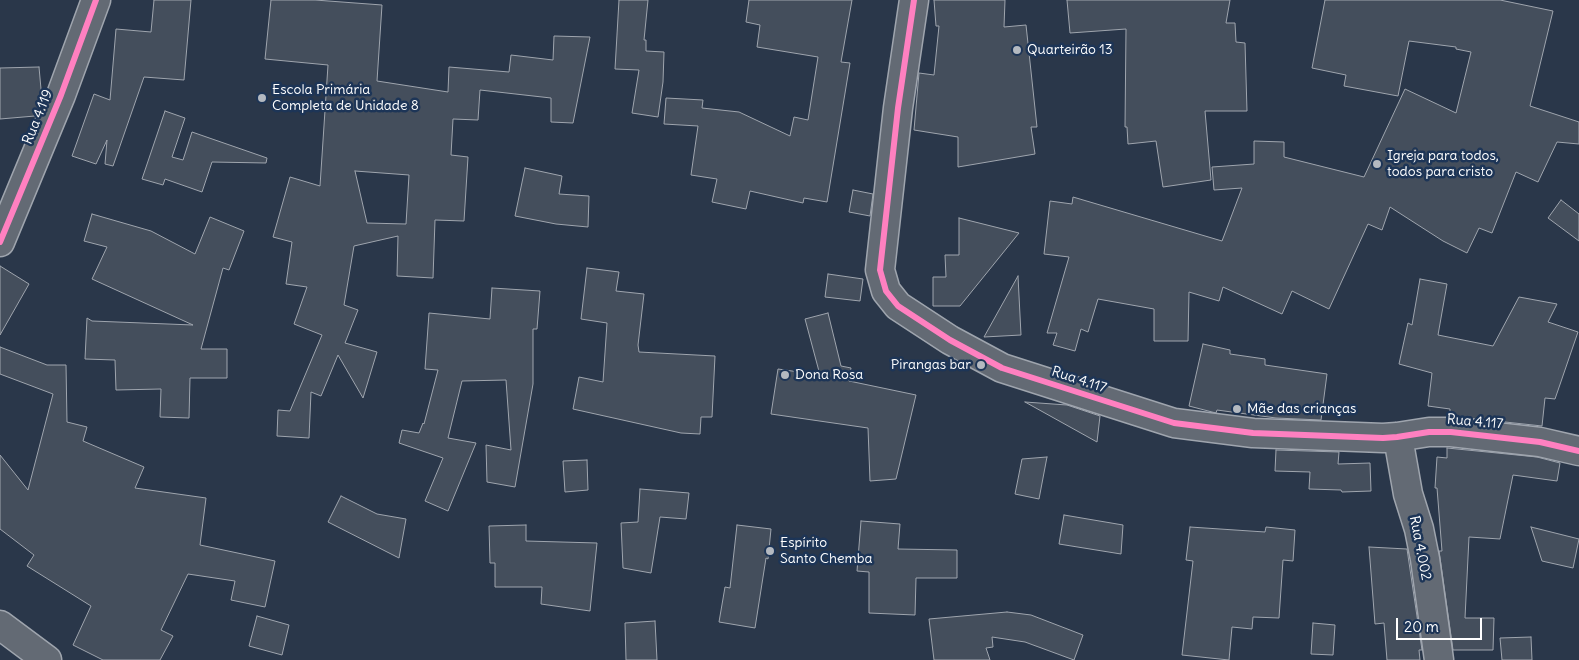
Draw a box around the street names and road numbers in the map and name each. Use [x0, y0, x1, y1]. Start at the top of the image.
street label: Rua 4.119 [19, 87, 57, 147]
street label: Rua 4.117 [1049, 363, 1109, 397]
street label: Rua 4.117 [1446, 411, 1504, 433]
street label: Rua 4.002 [1406, 514, 1434, 582]

